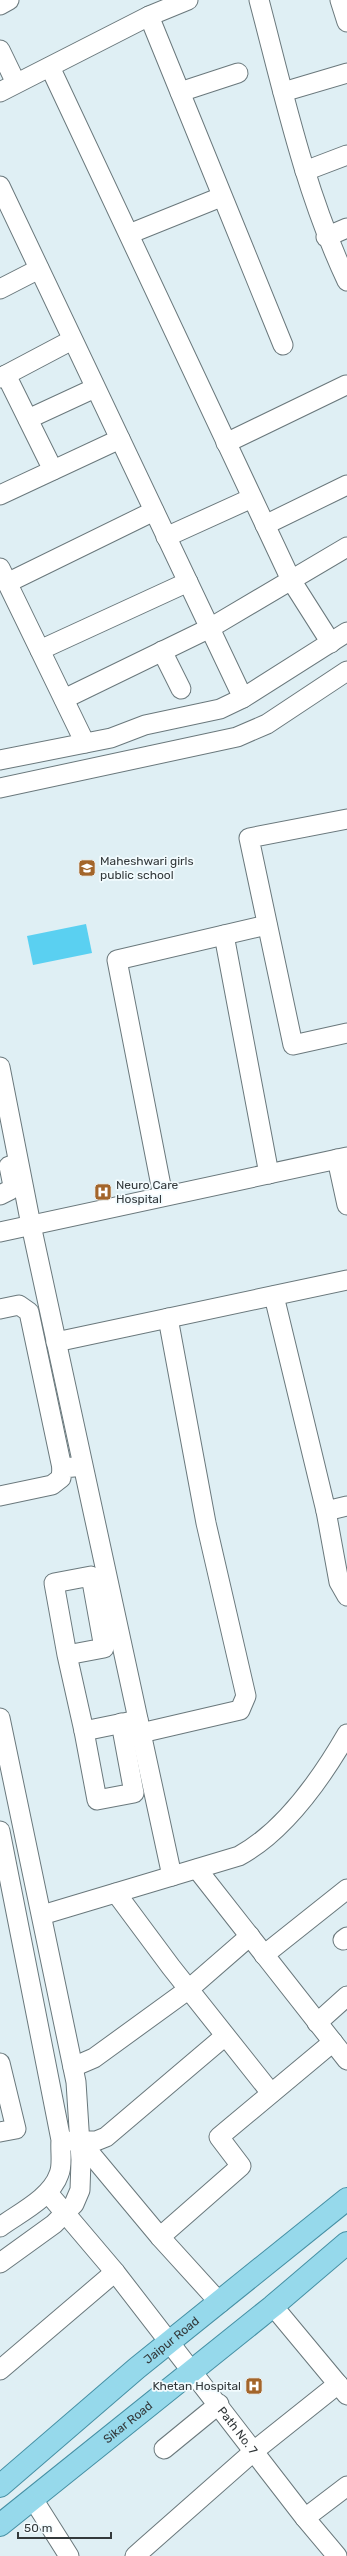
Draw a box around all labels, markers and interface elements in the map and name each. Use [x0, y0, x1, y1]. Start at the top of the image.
place label: Maheshwari girls public school [100, 854, 194, 882]
school or university icon: Maheshwari girls public school [77, 858, 97, 878]
place label: Neuro Care Hospital [116, 1178, 179, 1206]
hospital icon: Neuro Care Hospital [93, 1182, 113, 1202]
street label: Jaipur Road [141, 2314, 202, 2367]
hospital icon: Khetan Hospital [244, 2376, 264, 2396]
place label: Khetan Hospital [152, 2379, 241, 2393]
street label: Sikar Road [101, 2399, 155, 2446]
street label: Path No. 7 [215, 2404, 260, 2457]
scale bar [18, 2514, 111, 2540]
text: 50 m [24, 2521, 52, 2535]

